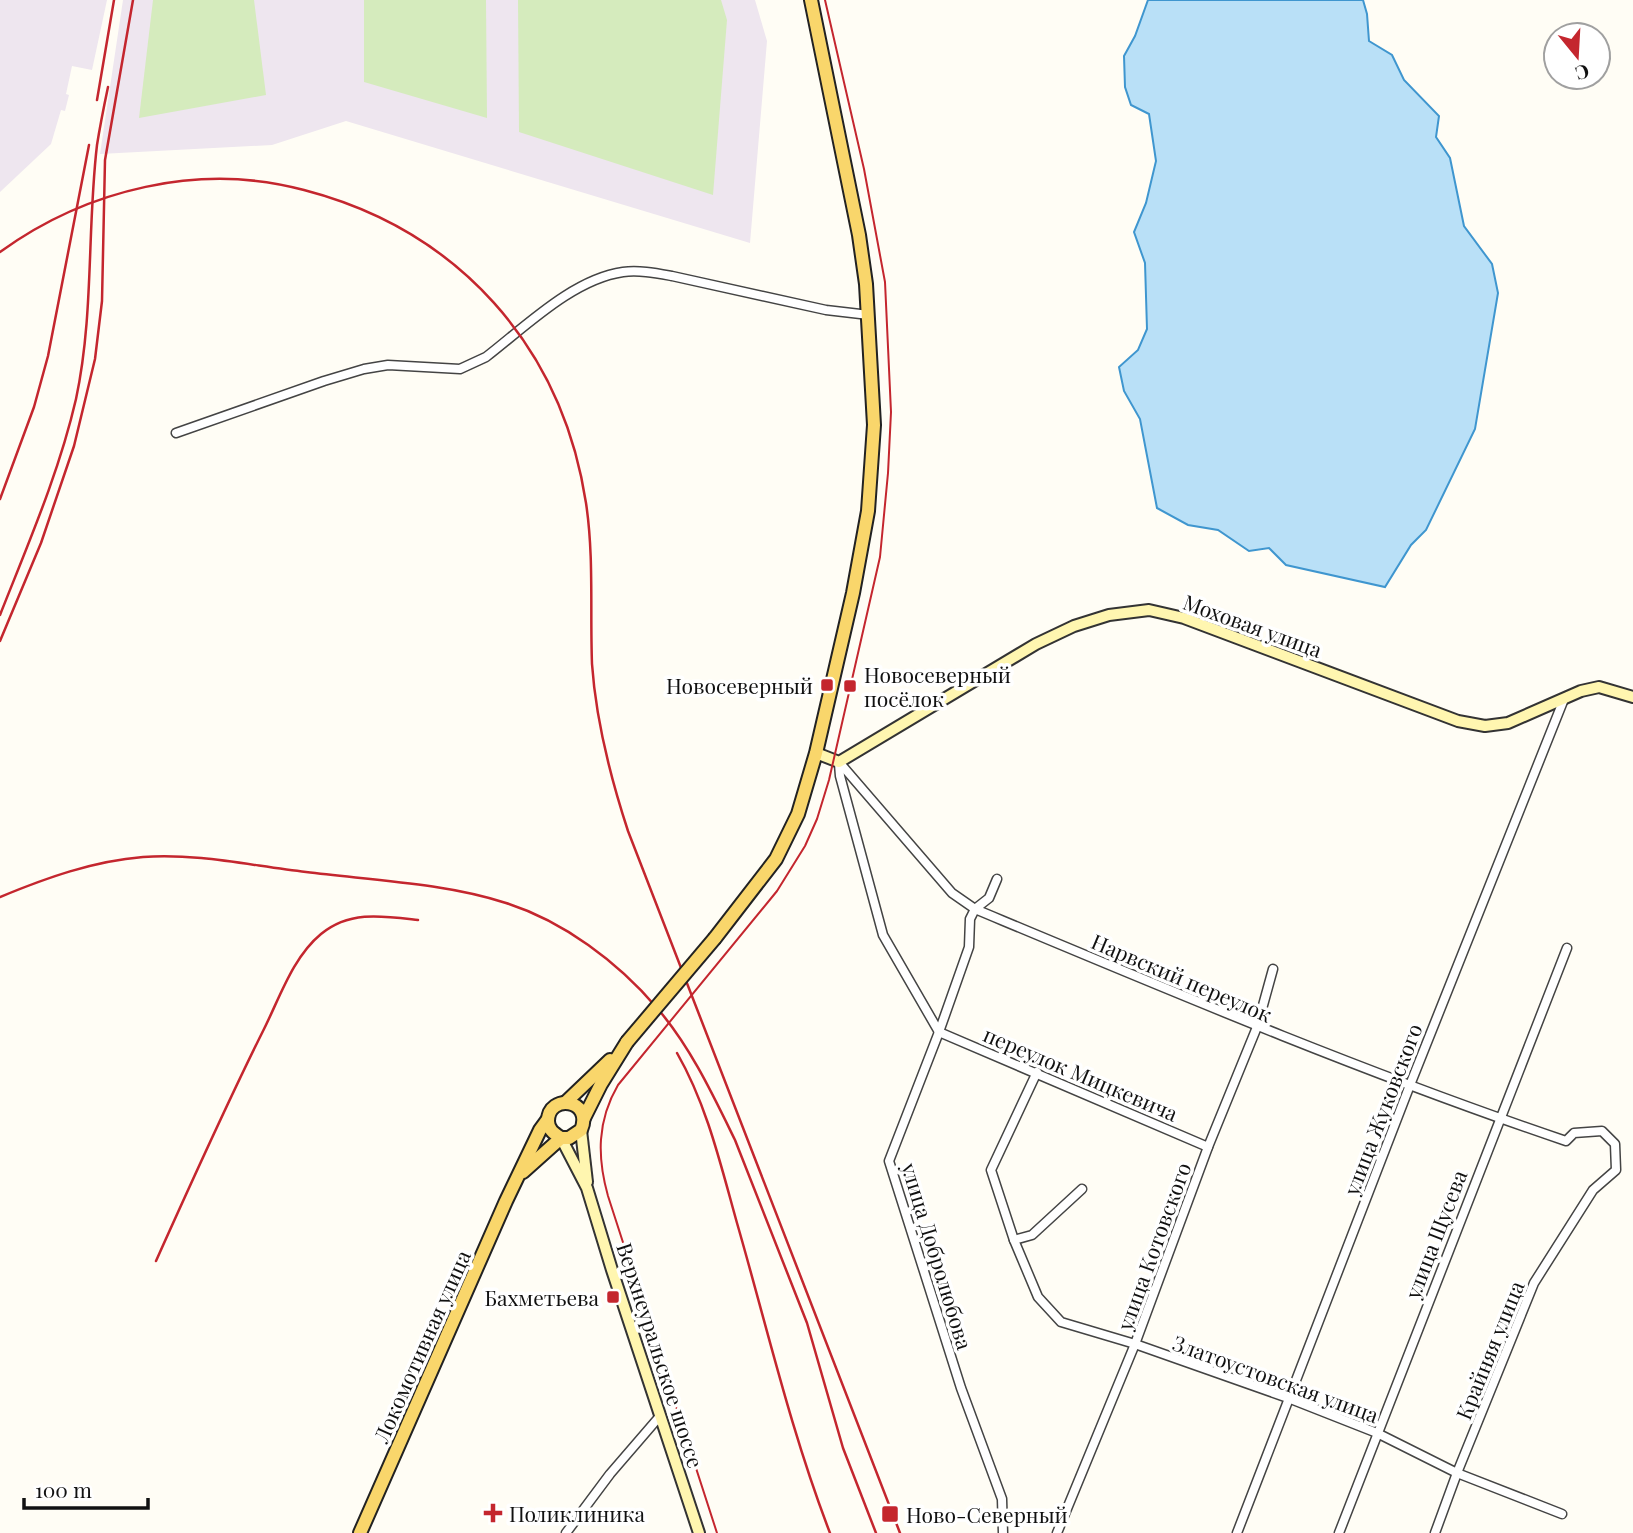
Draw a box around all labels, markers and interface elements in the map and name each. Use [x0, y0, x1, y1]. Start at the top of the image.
north arrow [1542, 21, 1612, 91]
text: С [1572, 59, 1593, 88]
street label: Моховая улица [1180, 587, 1327, 663]
place label: Новосеверный посёлок [864, 660, 1011, 712]
place label: Новосеверный [666, 671, 813, 699]
marker: Новосеверный [819, 677, 835, 693]
marker: Новосеверный посёлок [842, 678, 858, 694]
street label: Нарвский переулок [1087, 926, 1277, 1028]
street label: переулок Мицкевича [980, 1019, 1183, 1127]
street label: улица Жуковского [1336, 1019, 1428, 1200]
street label: улица Добролюбова [896, 1158, 980, 1353]
street label: улица Котовского [1109, 1158, 1196, 1335]
street label: улица Щусева [1397, 1165, 1473, 1303]
street label: Верхнеуральское шоссе [611, 1239, 711, 1471]
street label: Локомотивная улица [366, 1245, 476, 1448]
street label: Крайняя улица [1448, 1276, 1530, 1423]
place label: Бахметьева [484, 1283, 600, 1311]
marker: Бахметьева [605, 1289, 621, 1305]
street label: Златоустовская улица [1169, 1328, 1383, 1428]
scale bar [24, 1466, 149, 1510]
text: 100 m [35, 1475, 92, 1503]
place label: Поликлиника [509, 1499, 646, 1527]
place label: Ново-Северный [906, 1500, 1068, 1528]
marker: Поликлиника [483, 1503, 503, 1523]
marker: Ново-Северный [880, 1504, 900, 1524]

